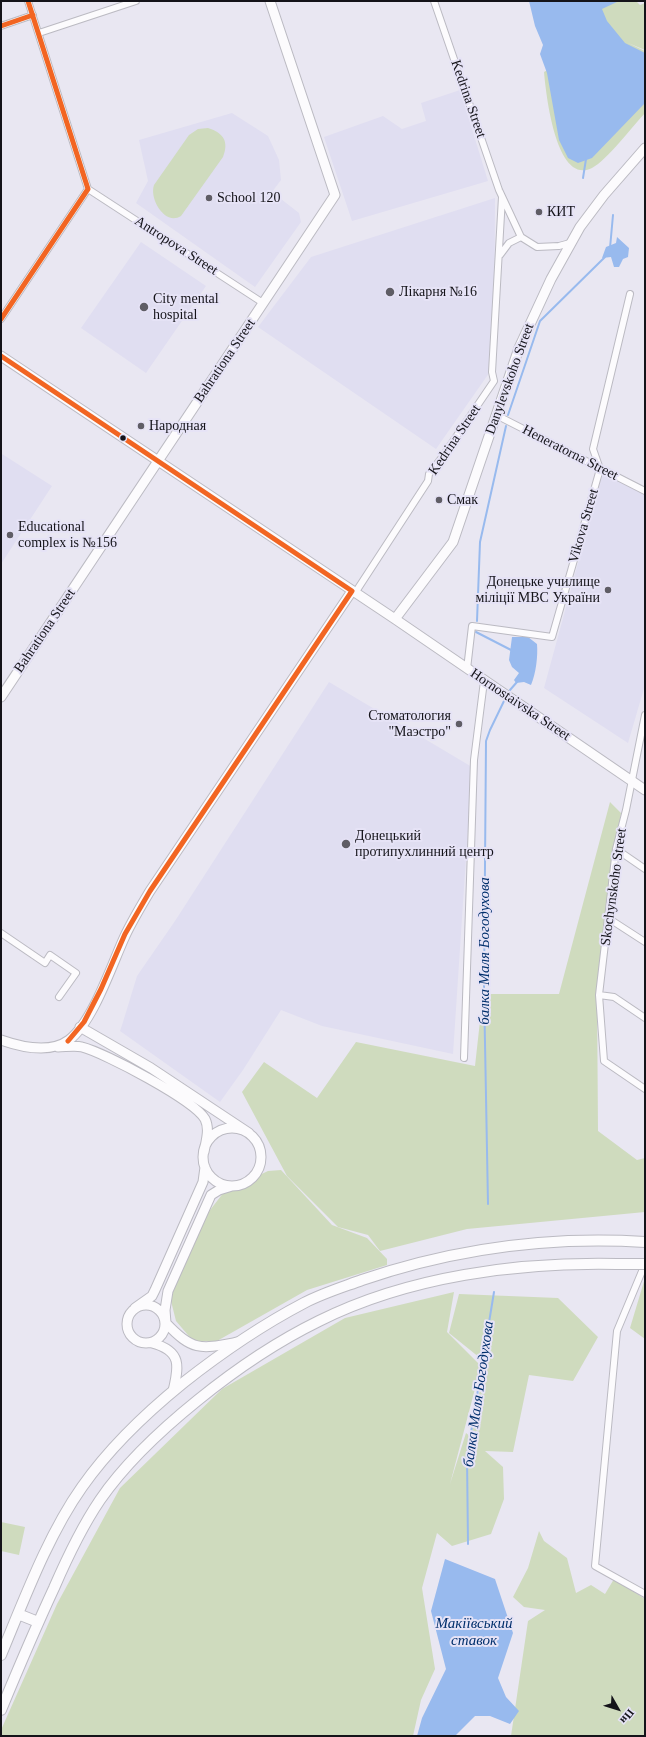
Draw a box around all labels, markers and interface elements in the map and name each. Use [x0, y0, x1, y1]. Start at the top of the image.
street label: Kedrina Street [447, 58, 489, 140]
place label: School 120 [217, 190, 280, 206]
marker: School 120 [204, 193, 214, 203]
place label: КИТ [547, 204, 575, 220]
marker: КИТ [534, 207, 544, 217]
street label: Antropova Street [131, 213, 221, 279]
place label: Лікарня №16 [399, 284, 477, 300]
marker: Лікарня №16 [384, 286, 396, 298]
place label: City mental hospital [153, 291, 219, 324]
marker: City mental hospital [138, 301, 150, 313]
street label: Bahrationa Street [191, 316, 259, 406]
street label: Danylevskoho Street [482, 321, 538, 437]
street label: Kedrina Street [425, 402, 485, 478]
place label: Народная [149, 418, 206, 434]
marker: Народная [136, 421, 146, 431]
street label: Heneratorna Street [519, 422, 621, 484]
unlabelled marker [118, 433, 128, 443]
street label: Vikova Street [565, 487, 603, 565]
place label: Смак [447, 492, 478, 508]
marker: Смак [434, 495, 444, 505]
place label: Educational complex is №156 [18, 519, 117, 552]
marker: Educational complex is №156 [5, 530, 15, 540]
place label: Донецьке училище міліції МВС України [475, 574, 600, 606]
marker: Донецьке училище міліції МВС України [603, 585, 613, 595]
street label: Bahrationa Street [11, 586, 79, 676]
street label: Hornostaivska Street [467, 665, 573, 745]
place label: Стоматология "Маэстро" [368, 708, 451, 740]
marker: Стоматология "Маэстро" [454, 719, 464, 729]
street label: Skochynskoho Street [597, 827, 631, 947]
place label: Донецький протипухлинний центр [355, 828, 494, 860]
marker: Донецький протипухлинний центр [340, 838, 352, 850]
water label: балка Маля Богодухова [476, 877, 494, 1025]
water label: балка Маля Богодухова [460, 1320, 498, 1468]
water label: Макіївський ставок [436, 1615, 512, 1650]
north arrow [598, 1689, 638, 1729]
text: Пн [618, 1707, 637, 1726]

